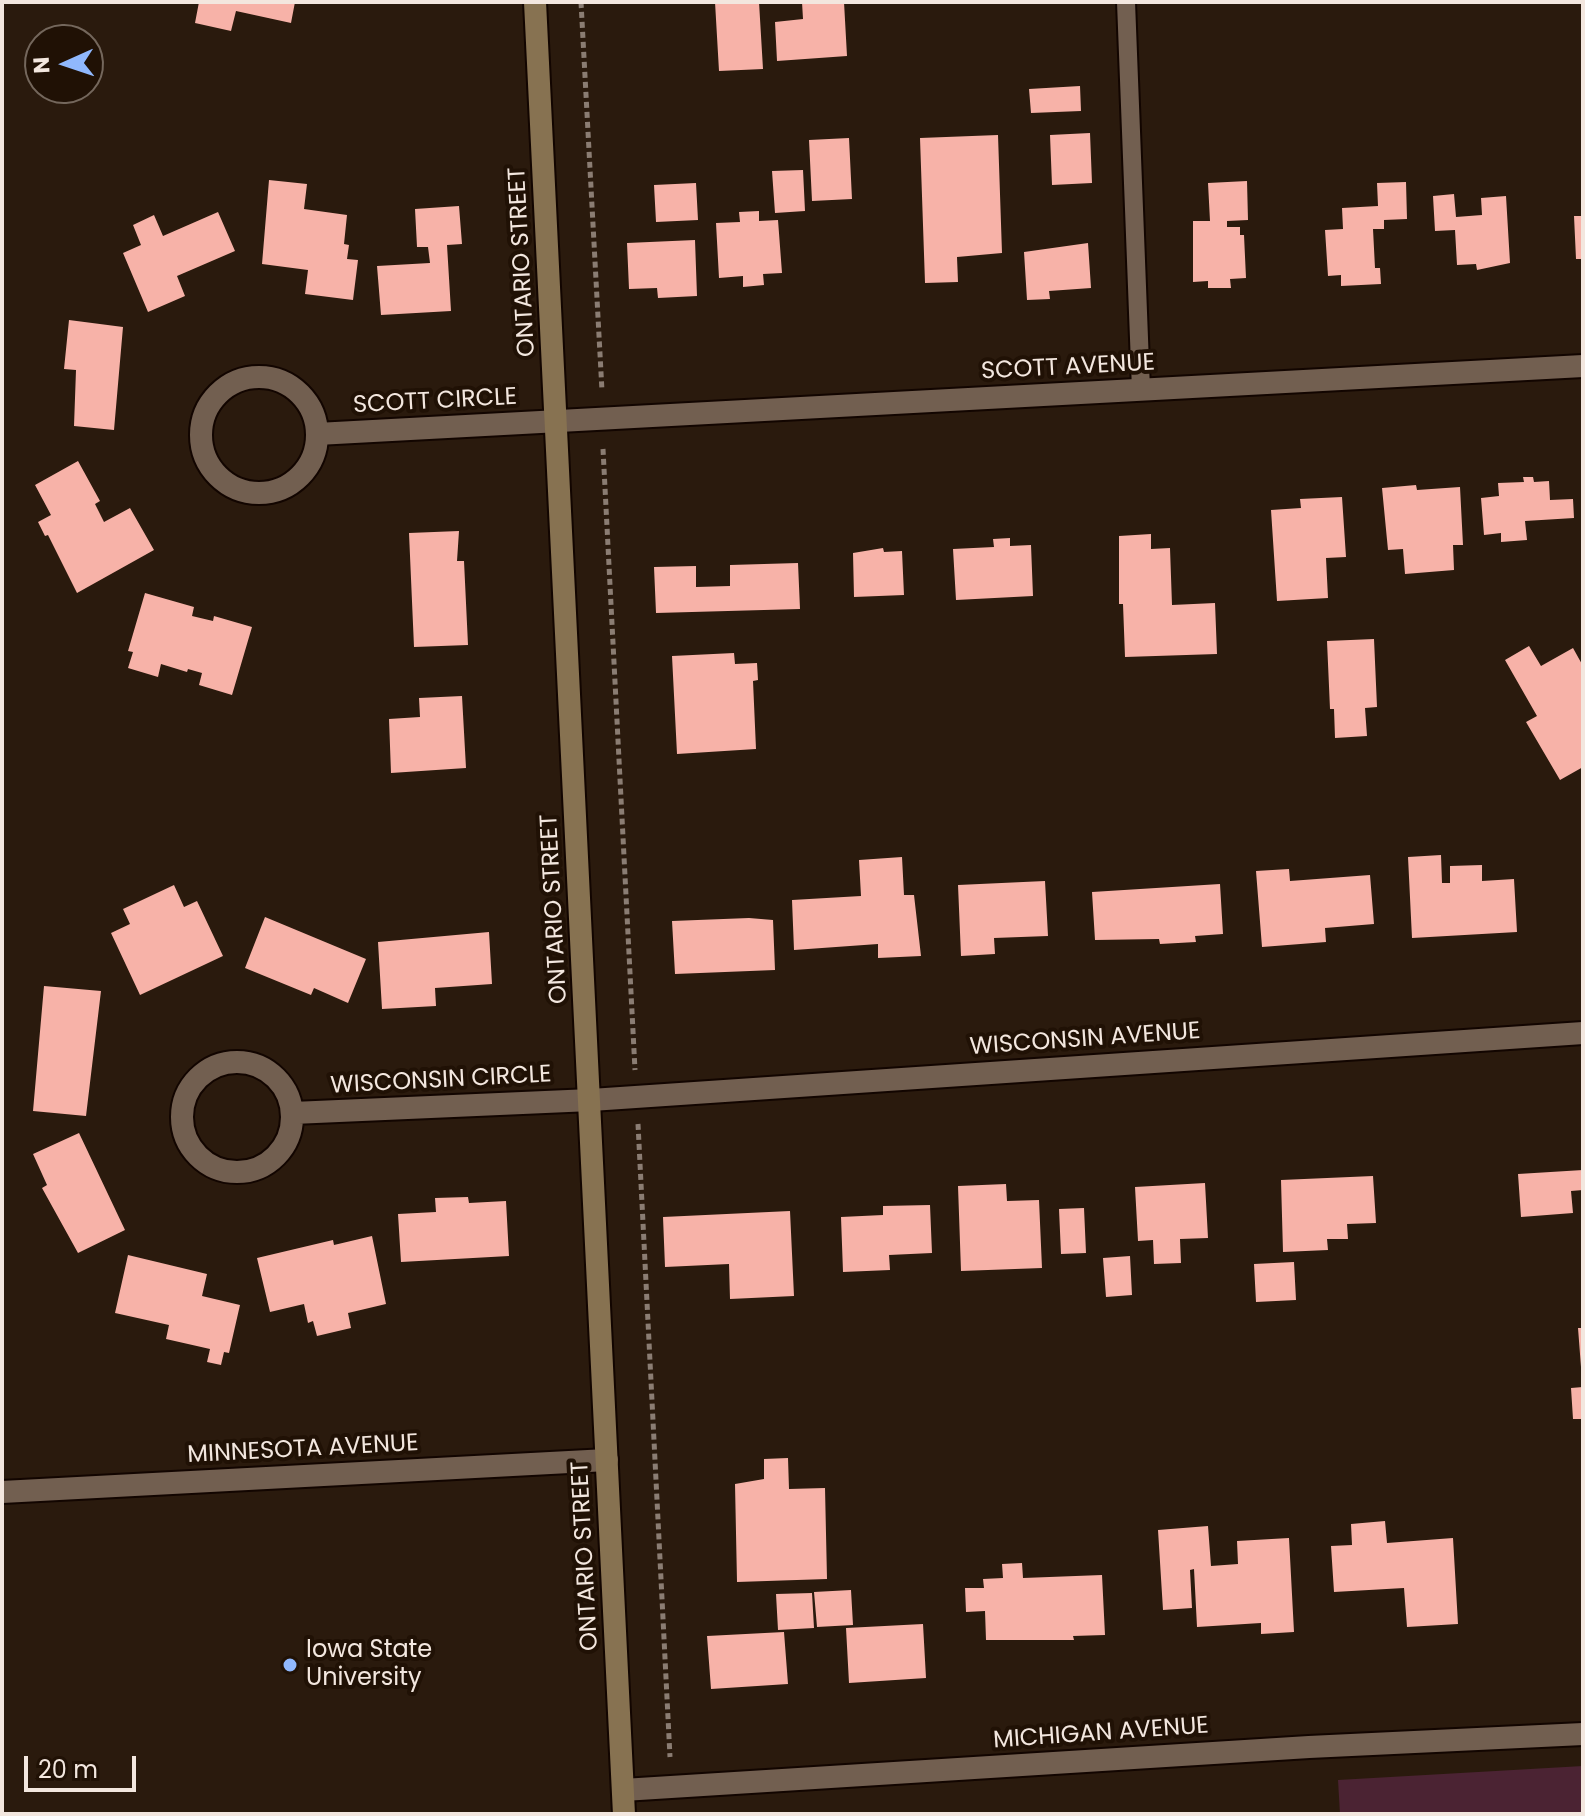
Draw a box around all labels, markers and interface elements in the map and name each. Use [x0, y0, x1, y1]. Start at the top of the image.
north arrow [24, 24, 104, 104]
text: N [26, 56, 57, 74]
street label: ONTARIO STREET [504, 166, 542, 358]
street label: SCOTT AVENUE [980, 349, 1156, 387]
street label: SCOTT CIRCLE [352, 383, 518, 421]
street label: ONTARIO STREET [536, 813, 574, 1005]
street label: WISCONSIN AVENUE [969, 1018, 1201, 1062]
street label: WISCONSIN CIRCLE [330, 1061, 552, 1101]
street label: MINNESOTA AVENUE [187, 1430, 419, 1470]
street label: ONTARIO STREET [567, 1460, 605, 1652]
place label: Iowa State University [306, 1637, 432, 1693]
marker: Iowa State University [281, 1656, 299, 1674]
street label: MICHIGAN AVENUE [992, 1712, 1210, 1756]
scale bar [28, 1740, 140, 1790]
text: 20 m [38, 1753, 98, 1786]

